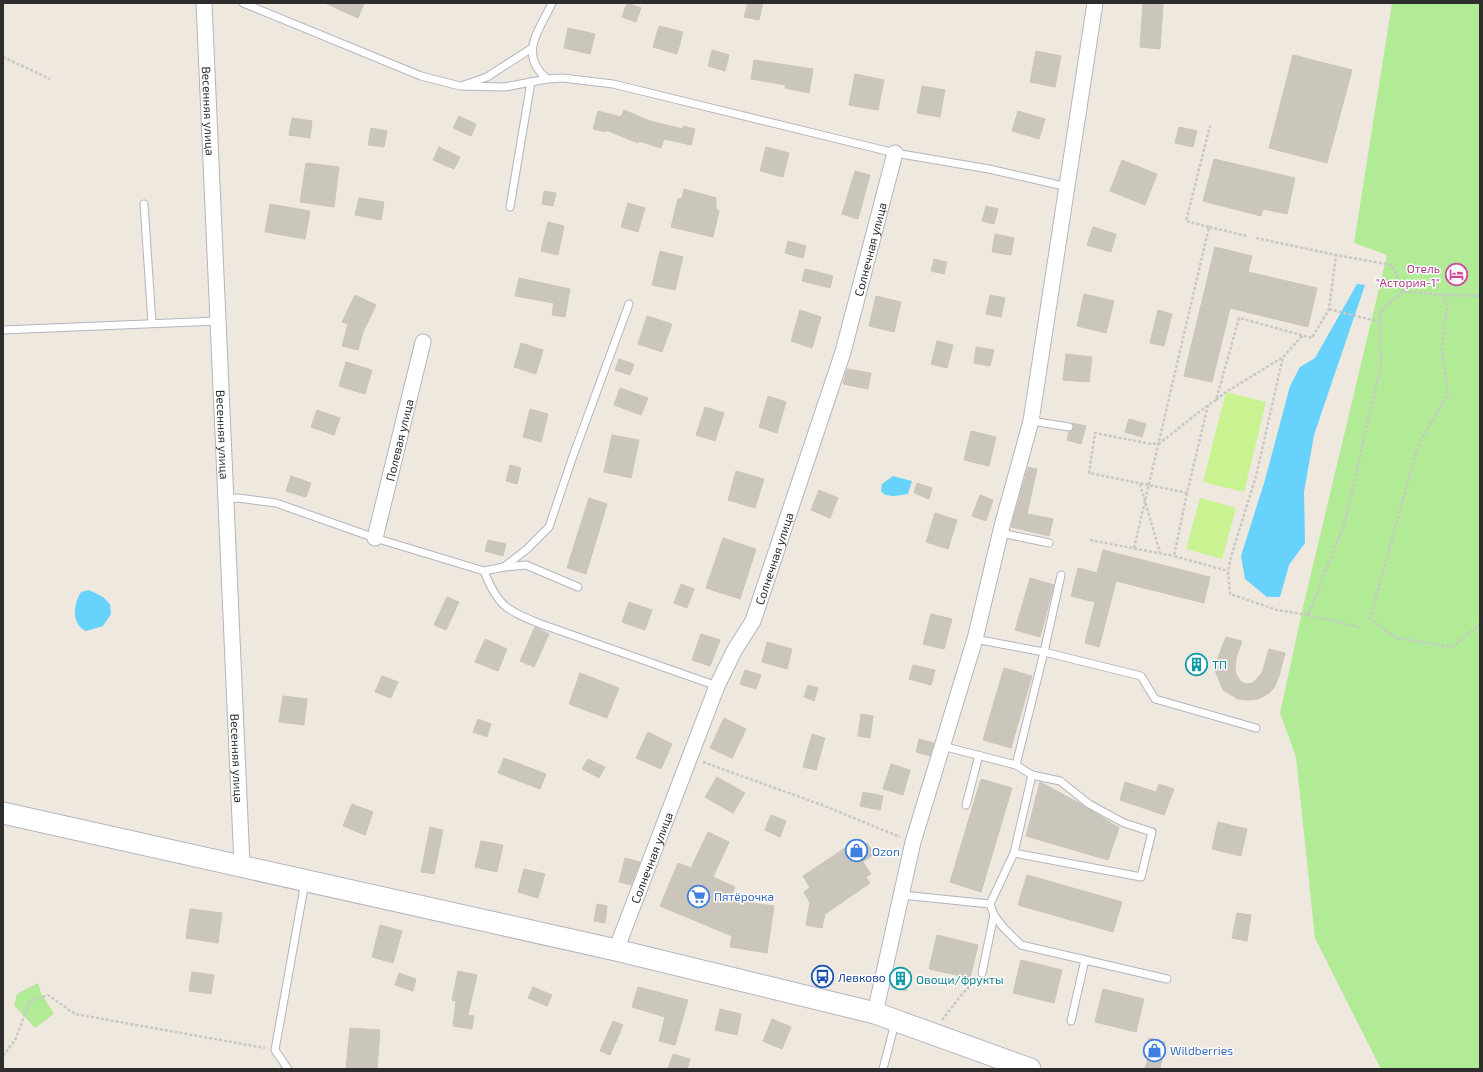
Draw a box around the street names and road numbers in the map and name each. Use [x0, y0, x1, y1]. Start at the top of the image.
street label: Весенняя улица [200, 66, 218, 156]
street label: Солнечная улица [851, 201, 889, 298]
street label: Весенняя улица [214, 390, 232, 480]
street label: Полевая улица [382, 397, 416, 482]
street label: Солнечная улица [752, 511, 796, 606]
street label: Весенняя улица [228, 713, 246, 803]
street label: Солнечная улица [628, 810, 675, 905]

